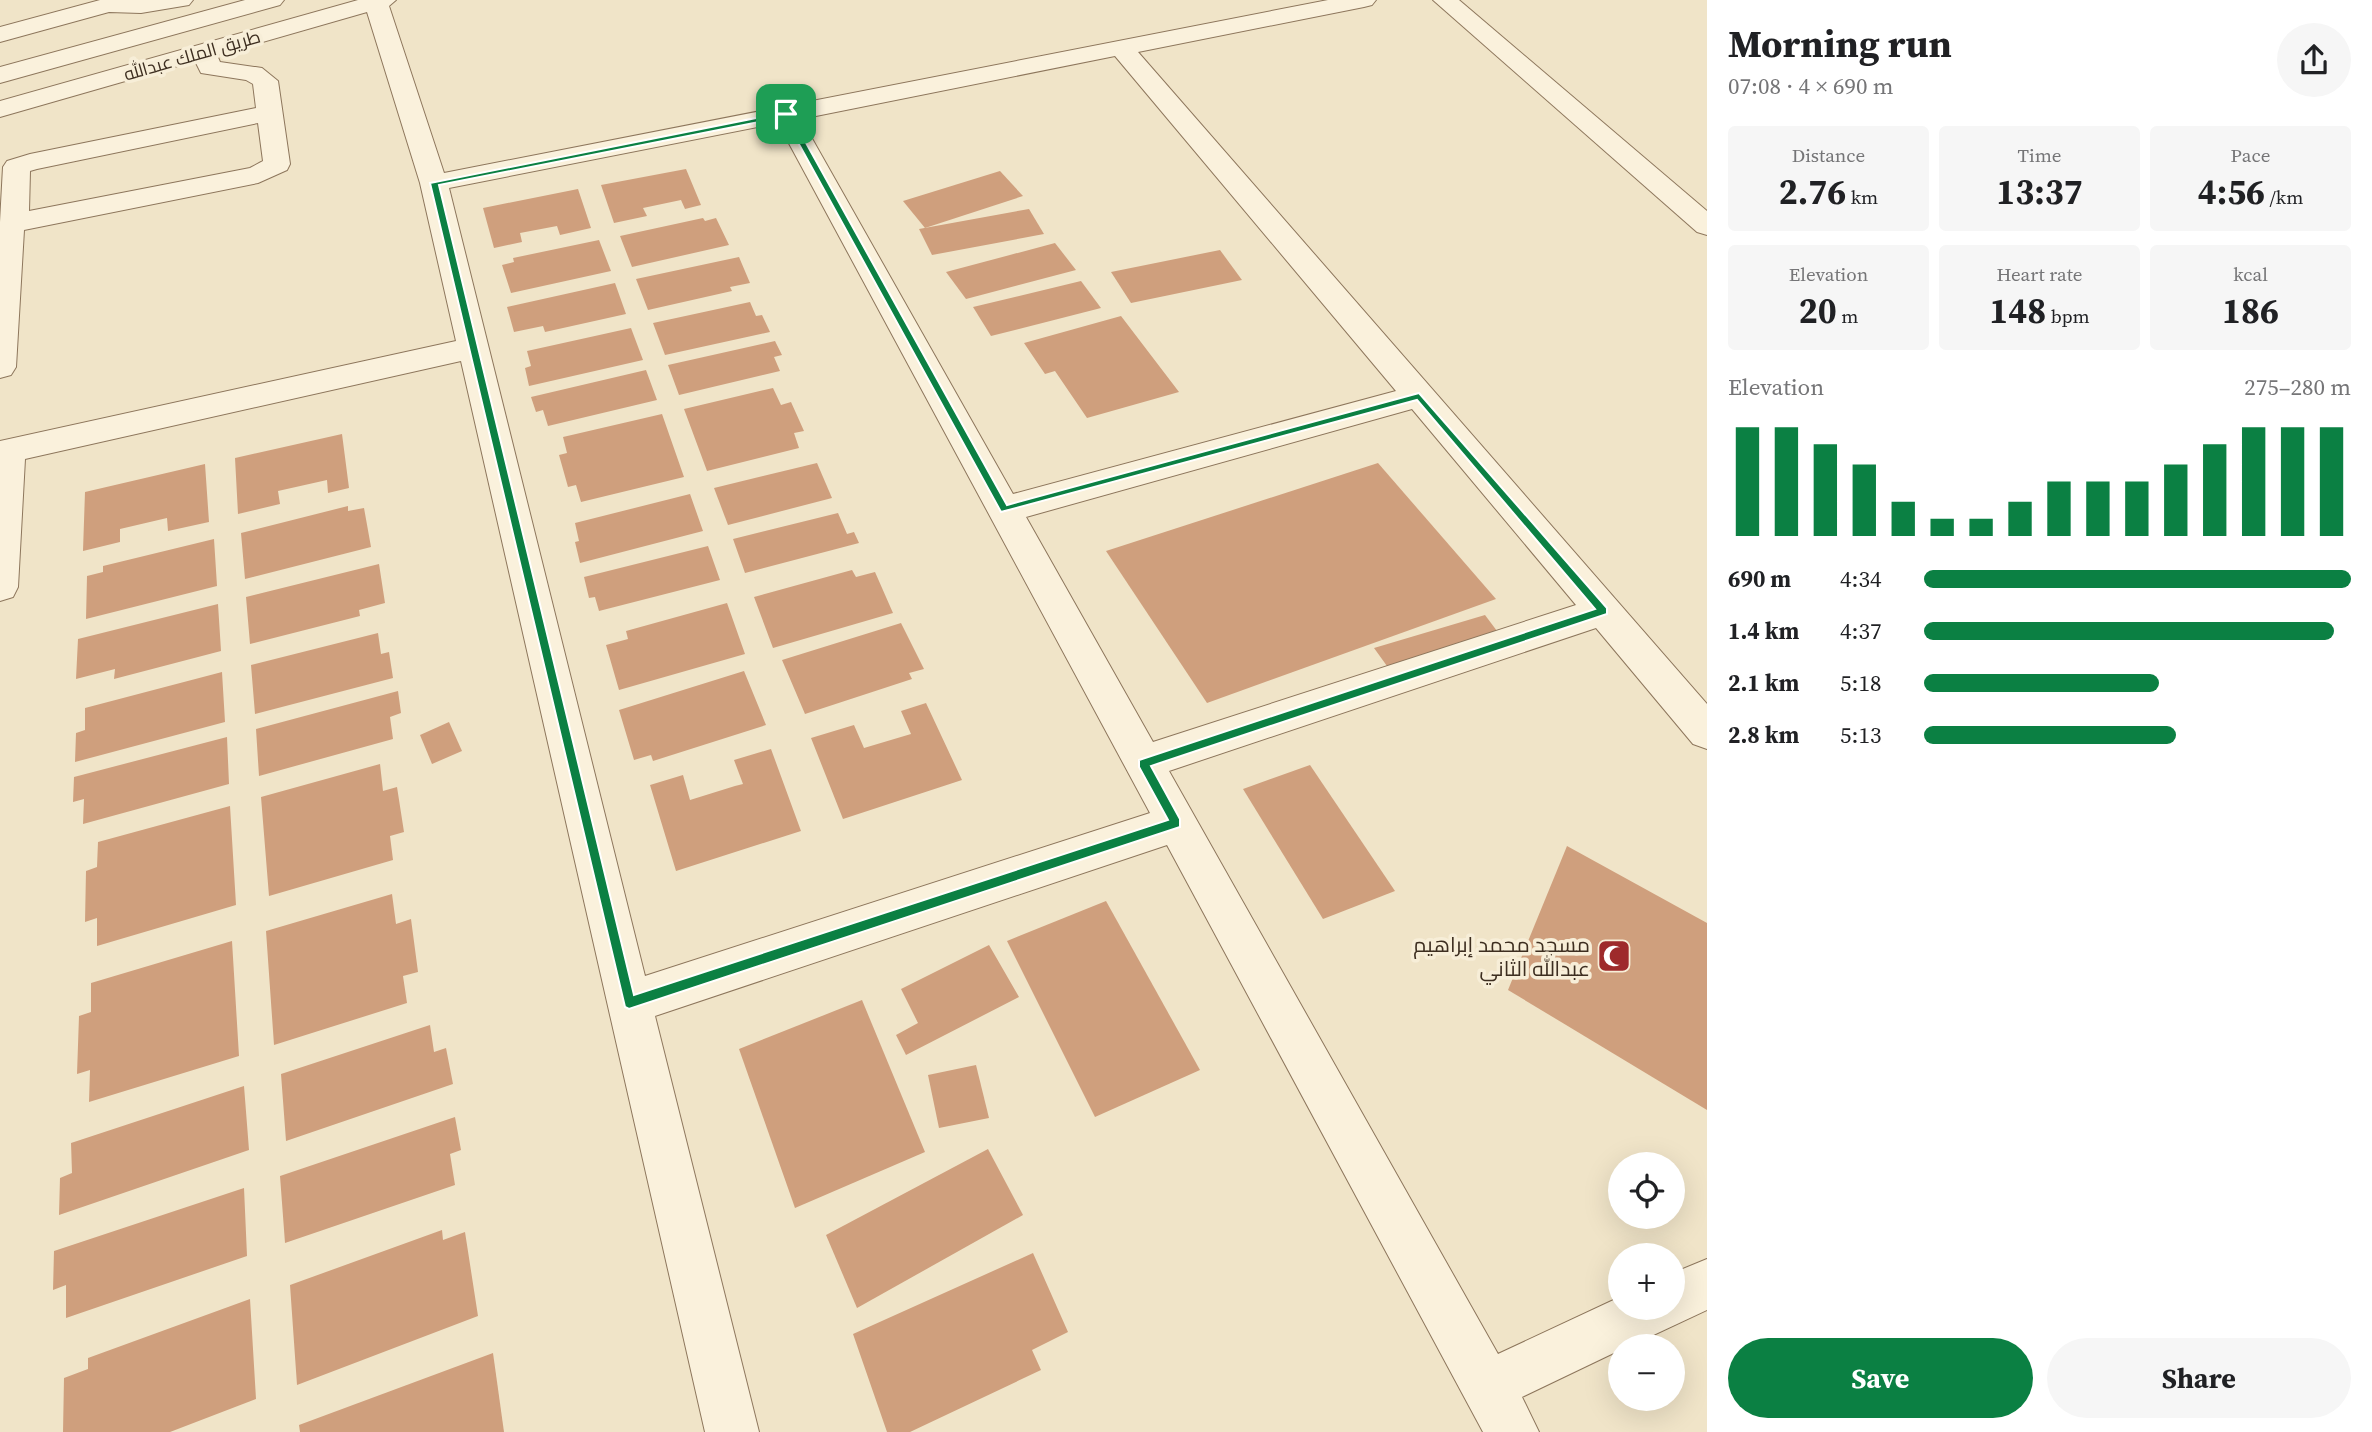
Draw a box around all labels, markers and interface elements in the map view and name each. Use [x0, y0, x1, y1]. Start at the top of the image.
text: Morning run [1728, 18, 1952, 70]
button: share [2277, 23, 2351, 97]
street label: طريق الملك عبدالله [121, 24, 263, 86]
text: 07:08 · 4 × 690 m [1728, 70, 1894, 102]
pin [756, 84, 816, 144]
icon: arrive [767, 95, 805, 133]
text: Distance [1792, 142, 1865, 168]
text: Time [2018, 142, 2061, 168]
text: Pace [2231, 142, 2270, 168]
text: 2.76 [1779, 168, 1846, 216]
text: 13:37 [1996, 168, 2083, 216]
text: 4:56 [2198, 168, 2265, 216]
text: km [1846, 184, 1878, 210]
text: /km [2265, 184, 2303, 210]
text: Elevation [1789, 261, 1868, 287]
text: Heart rate [1996, 261, 2083, 287]
text: kcal [2233, 261, 2268, 287]
text: 20 [1799, 287, 1837, 335]
text: 148 [1989, 287, 2046, 335]
text: 186 [2222, 287, 2279, 335]
text: m [1837, 303, 1858, 329]
text: bpm [2046, 303, 2090, 329]
text: Elevation [1728, 371, 1824, 403]
text: 275–280 m [2244, 371, 2351, 403]
text: 690 m [1728, 563, 1791, 595]
text: 4:34 [1840, 563, 1881, 595]
text: 1.4 km [1728, 615, 1799, 647]
text: 4:37 [1840, 615, 1881, 647]
text: 2.1 km [1728, 667, 1799, 699]
text: 5:18 [1840, 667, 1881, 699]
text: 2.8 km [1728, 719, 1799, 751]
text: 5:13 [1840, 719, 1881, 751]
place label: مسجد محمد إبراهيم عبدالله الثاني [1413, 930, 1590, 985]
mosque icon: مسجد محمد إبراهيم عبدالله الثاني [1595, 937, 1633, 975]
map controls [1608, 1152, 1685, 1411]
button: locate [1608, 1152, 1685, 1229]
button: + [1608, 1243, 1685, 1320]
button: − [1608, 1334, 1685, 1411]
button: Save [1728, 1338, 2033, 1418]
button: Share [2047, 1338, 2351, 1418]

